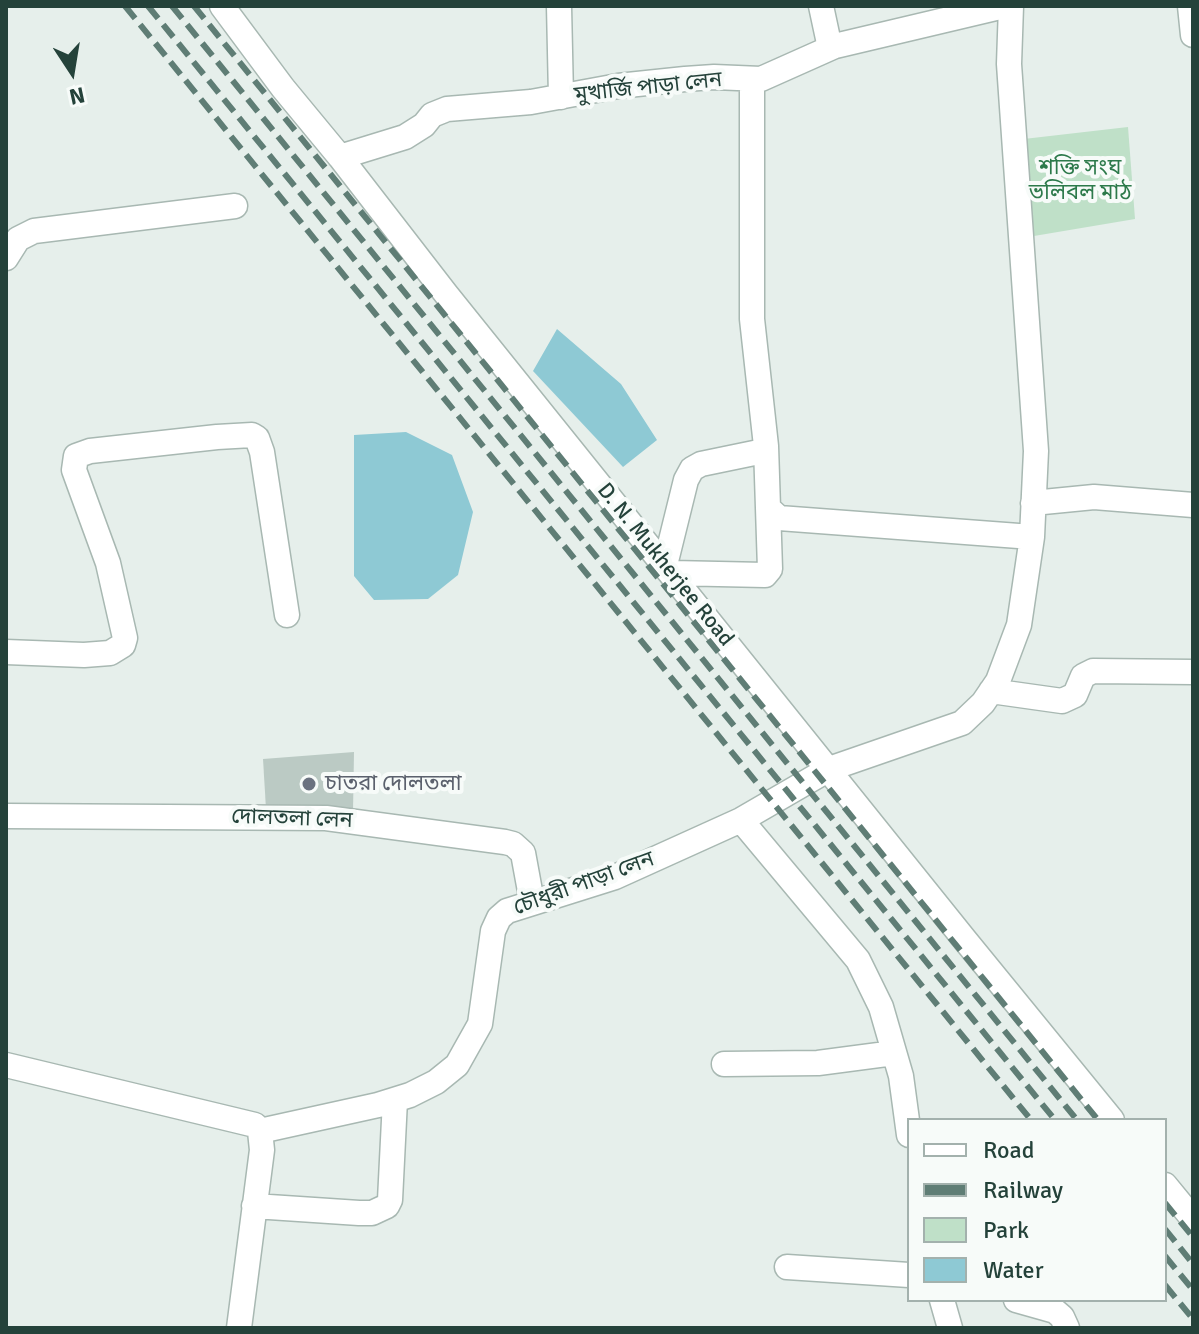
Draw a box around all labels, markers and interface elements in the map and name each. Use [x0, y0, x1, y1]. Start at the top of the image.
north arrow [32, 32, 112, 112]
street label: মুখার্জি পাড়া লেন [573, 67, 723, 109]
text: N [67, 81, 87, 111]
park label: শক্তি সংঘ ভলিবল মাঠ [1029, 155, 1131, 206]
street label: D. N. Mukherjee Road [591, 478, 739, 652]
place label: চাতরা দোলতলা [325, 771, 462, 797]
marker: চাতরা দোলতলা [300, 775, 318, 793]
street label: দোলতলা লেন [231, 804, 353, 834]
street label: চৌধুরী পাড়া লেন [510, 846, 658, 922]
legend [907, 1118, 1167, 1302]
text: Road [983, 1135, 1034, 1165]
text: Railway [983, 1175, 1063, 1205]
text: Park [983, 1215, 1029, 1245]
text: Water [983, 1255, 1043, 1285]

